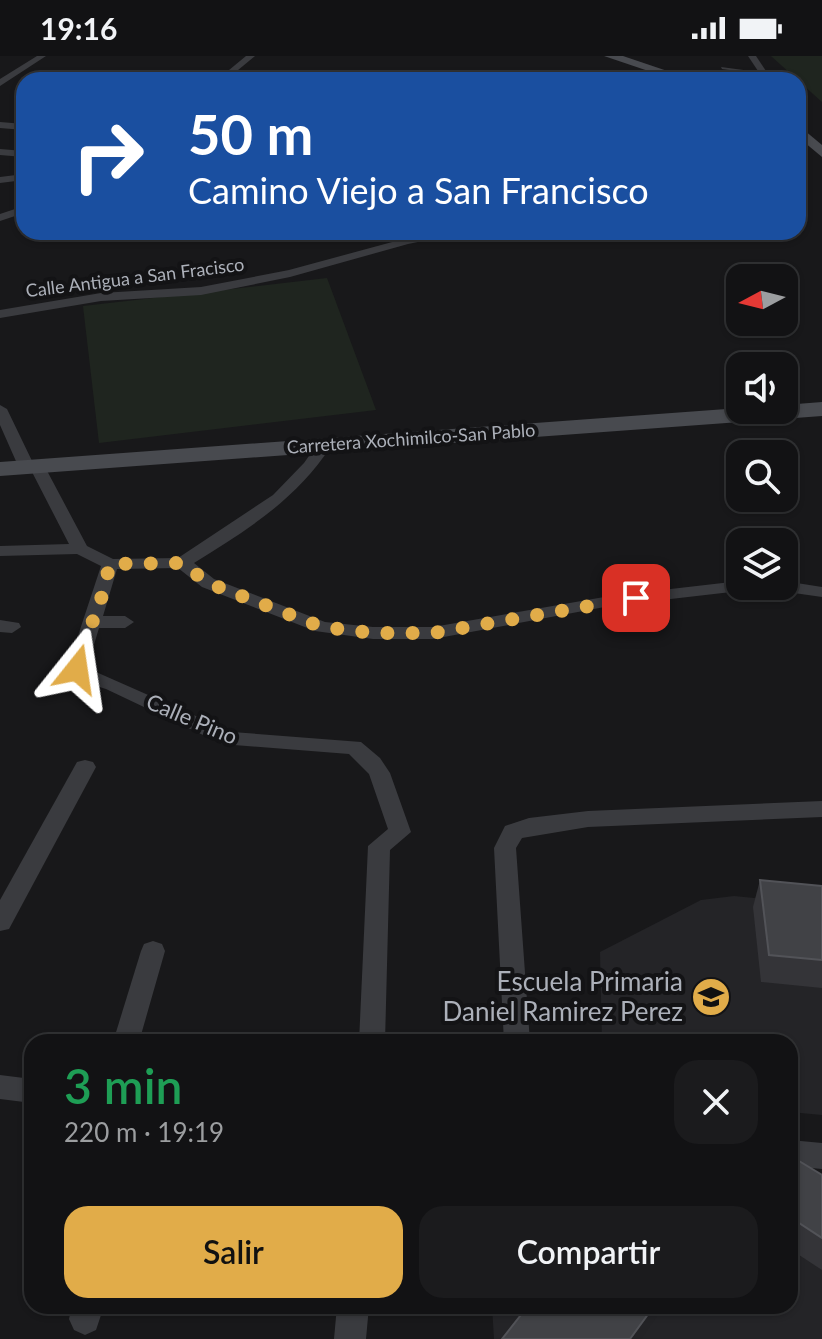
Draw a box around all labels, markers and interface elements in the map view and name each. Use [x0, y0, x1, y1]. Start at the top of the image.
text: 19:16 [40, 10, 117, 46]
text: 50 m [188, 100, 313, 167]
icon: right [56, 104, 160, 208]
text: Camino Viejo a San Francisco [188, 168, 649, 212]
street label: Calle Antigua a San Fracisco [24, 253, 245, 301]
north arrow [726, 264, 798, 336]
map controls [726, 264, 798, 600]
button: sound [726, 352, 798, 424]
street label: Carretera Xochimilco-San Pablo [286, 418, 536, 458]
button: search [726, 440, 798, 512]
button: layers [726, 528, 798, 600]
pin [602, 564, 670, 632]
icon: arrive [614, 576, 658, 620]
position arrow [35, 627, 119, 711]
street label: Calle Pino [143, 687, 242, 750]
place label: Escuela Primaria Daniel Ramirez Perez [443, 965, 683, 1027]
school or university icon: Escuela Primaria Daniel Ramirez Perez [690, 976, 732, 1018]
text: 3 min [64, 1057, 182, 1114]
button: close [674, 1060, 758, 1144]
text: 220 m · 19:19 [64, 1116, 224, 1148]
button: Salir [64, 1206, 403, 1298]
button: Compartir [419, 1206, 758, 1298]

